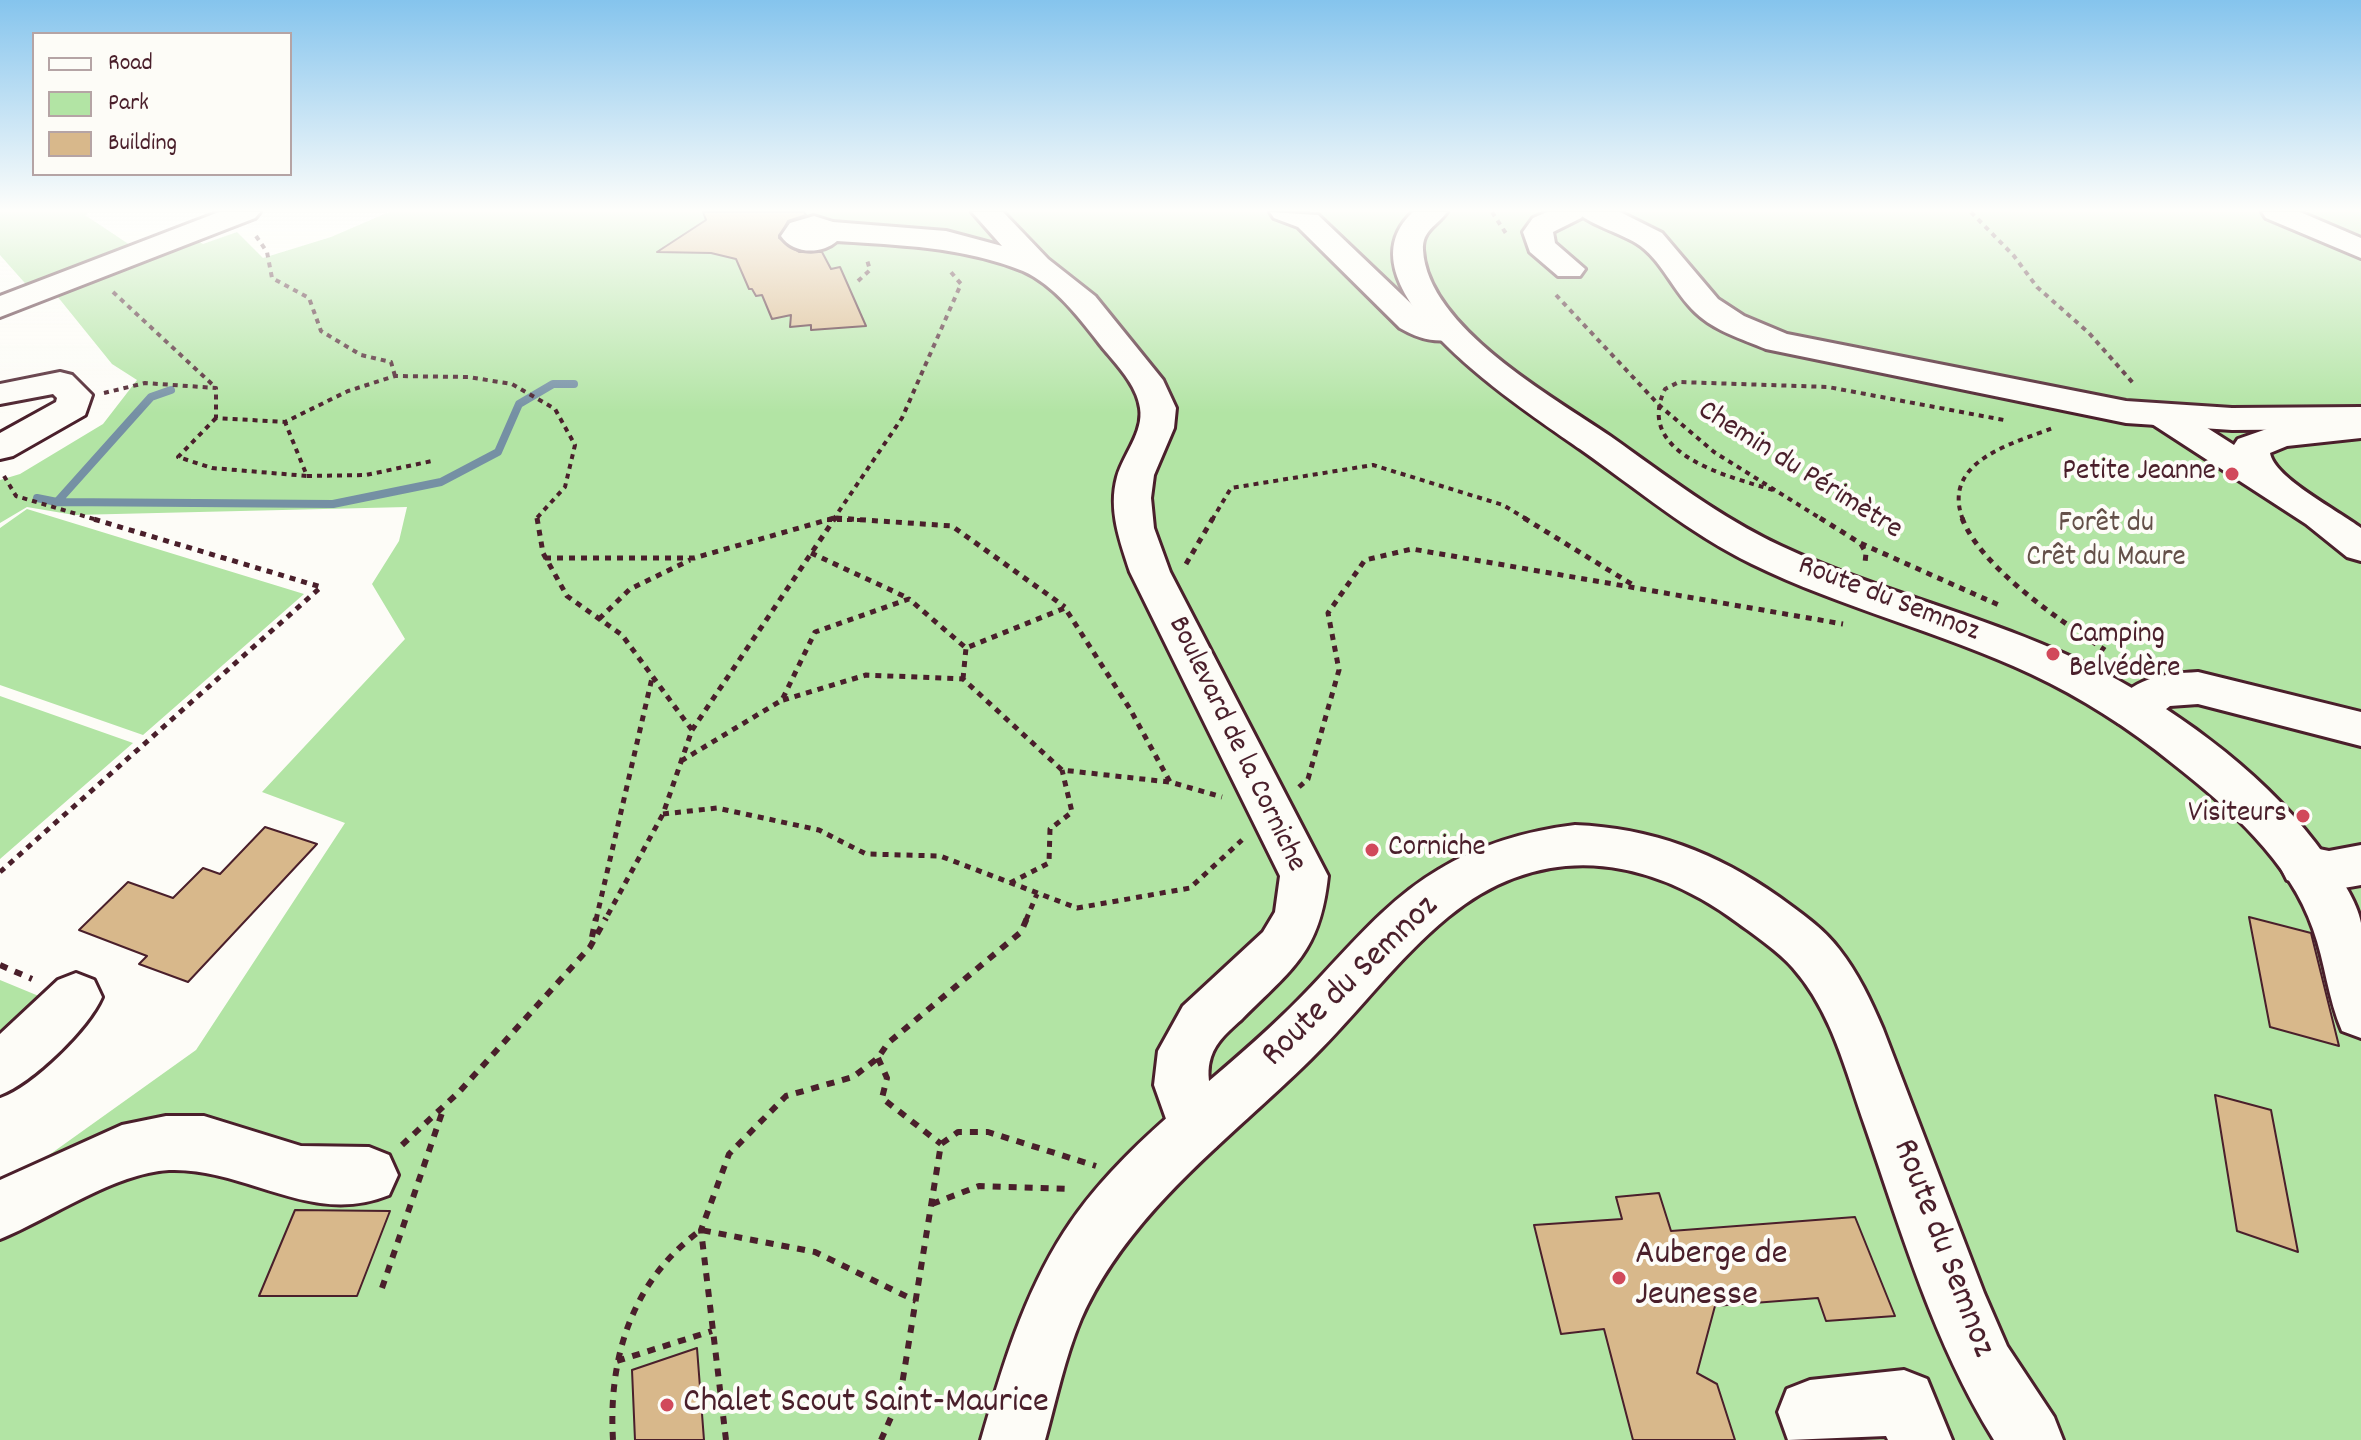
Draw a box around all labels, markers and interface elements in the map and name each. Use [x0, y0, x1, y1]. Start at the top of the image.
legend [32, 32, 292, 176]
text: Road [108, 47, 153, 81]
text: Park [108, 87, 149, 121]
text: Building [108, 127, 177, 161]
street label: Chemin du Périmètre [1690, 395, 1908, 549]
place label: Petite Jeanne [2062, 456, 2216, 492]
marker: Petite Jeanne [2223, 465, 2241, 483]
park label: Forêt du Crêt du Maure [2026, 508, 2186, 578]
street label: Route du Semnoz [1792, 550, 1984, 652]
street label: Boulevard de la Corniche [1158, 612, 1312, 878]
place label: Camping Belvédère [2069, 619, 2180, 690]
marker: Camping Belvédère [2044, 645, 2062, 663]
place label: Visiteurs [2188, 798, 2287, 834]
marker: Visiteurs [2294, 807, 2312, 825]
place label: Corniche [1388, 832, 1486, 868]
marker: Corniche [1363, 841, 1381, 859]
street label: Route du Semnoz [1254, 888, 1450, 1078]
street label: Route du Semnoz [1880, 1134, 2002, 1364]
place label: Auberge de Jeunesse [1635, 1235, 1788, 1320]
marker: Auberge de Jeunesse [1610, 1269, 1628, 1287]
place label: Chalet Scout Saint-Maurice [683, 1383, 1049, 1427]
marker: Chalet Scout Saint-Maurice [658, 1396, 676, 1414]

